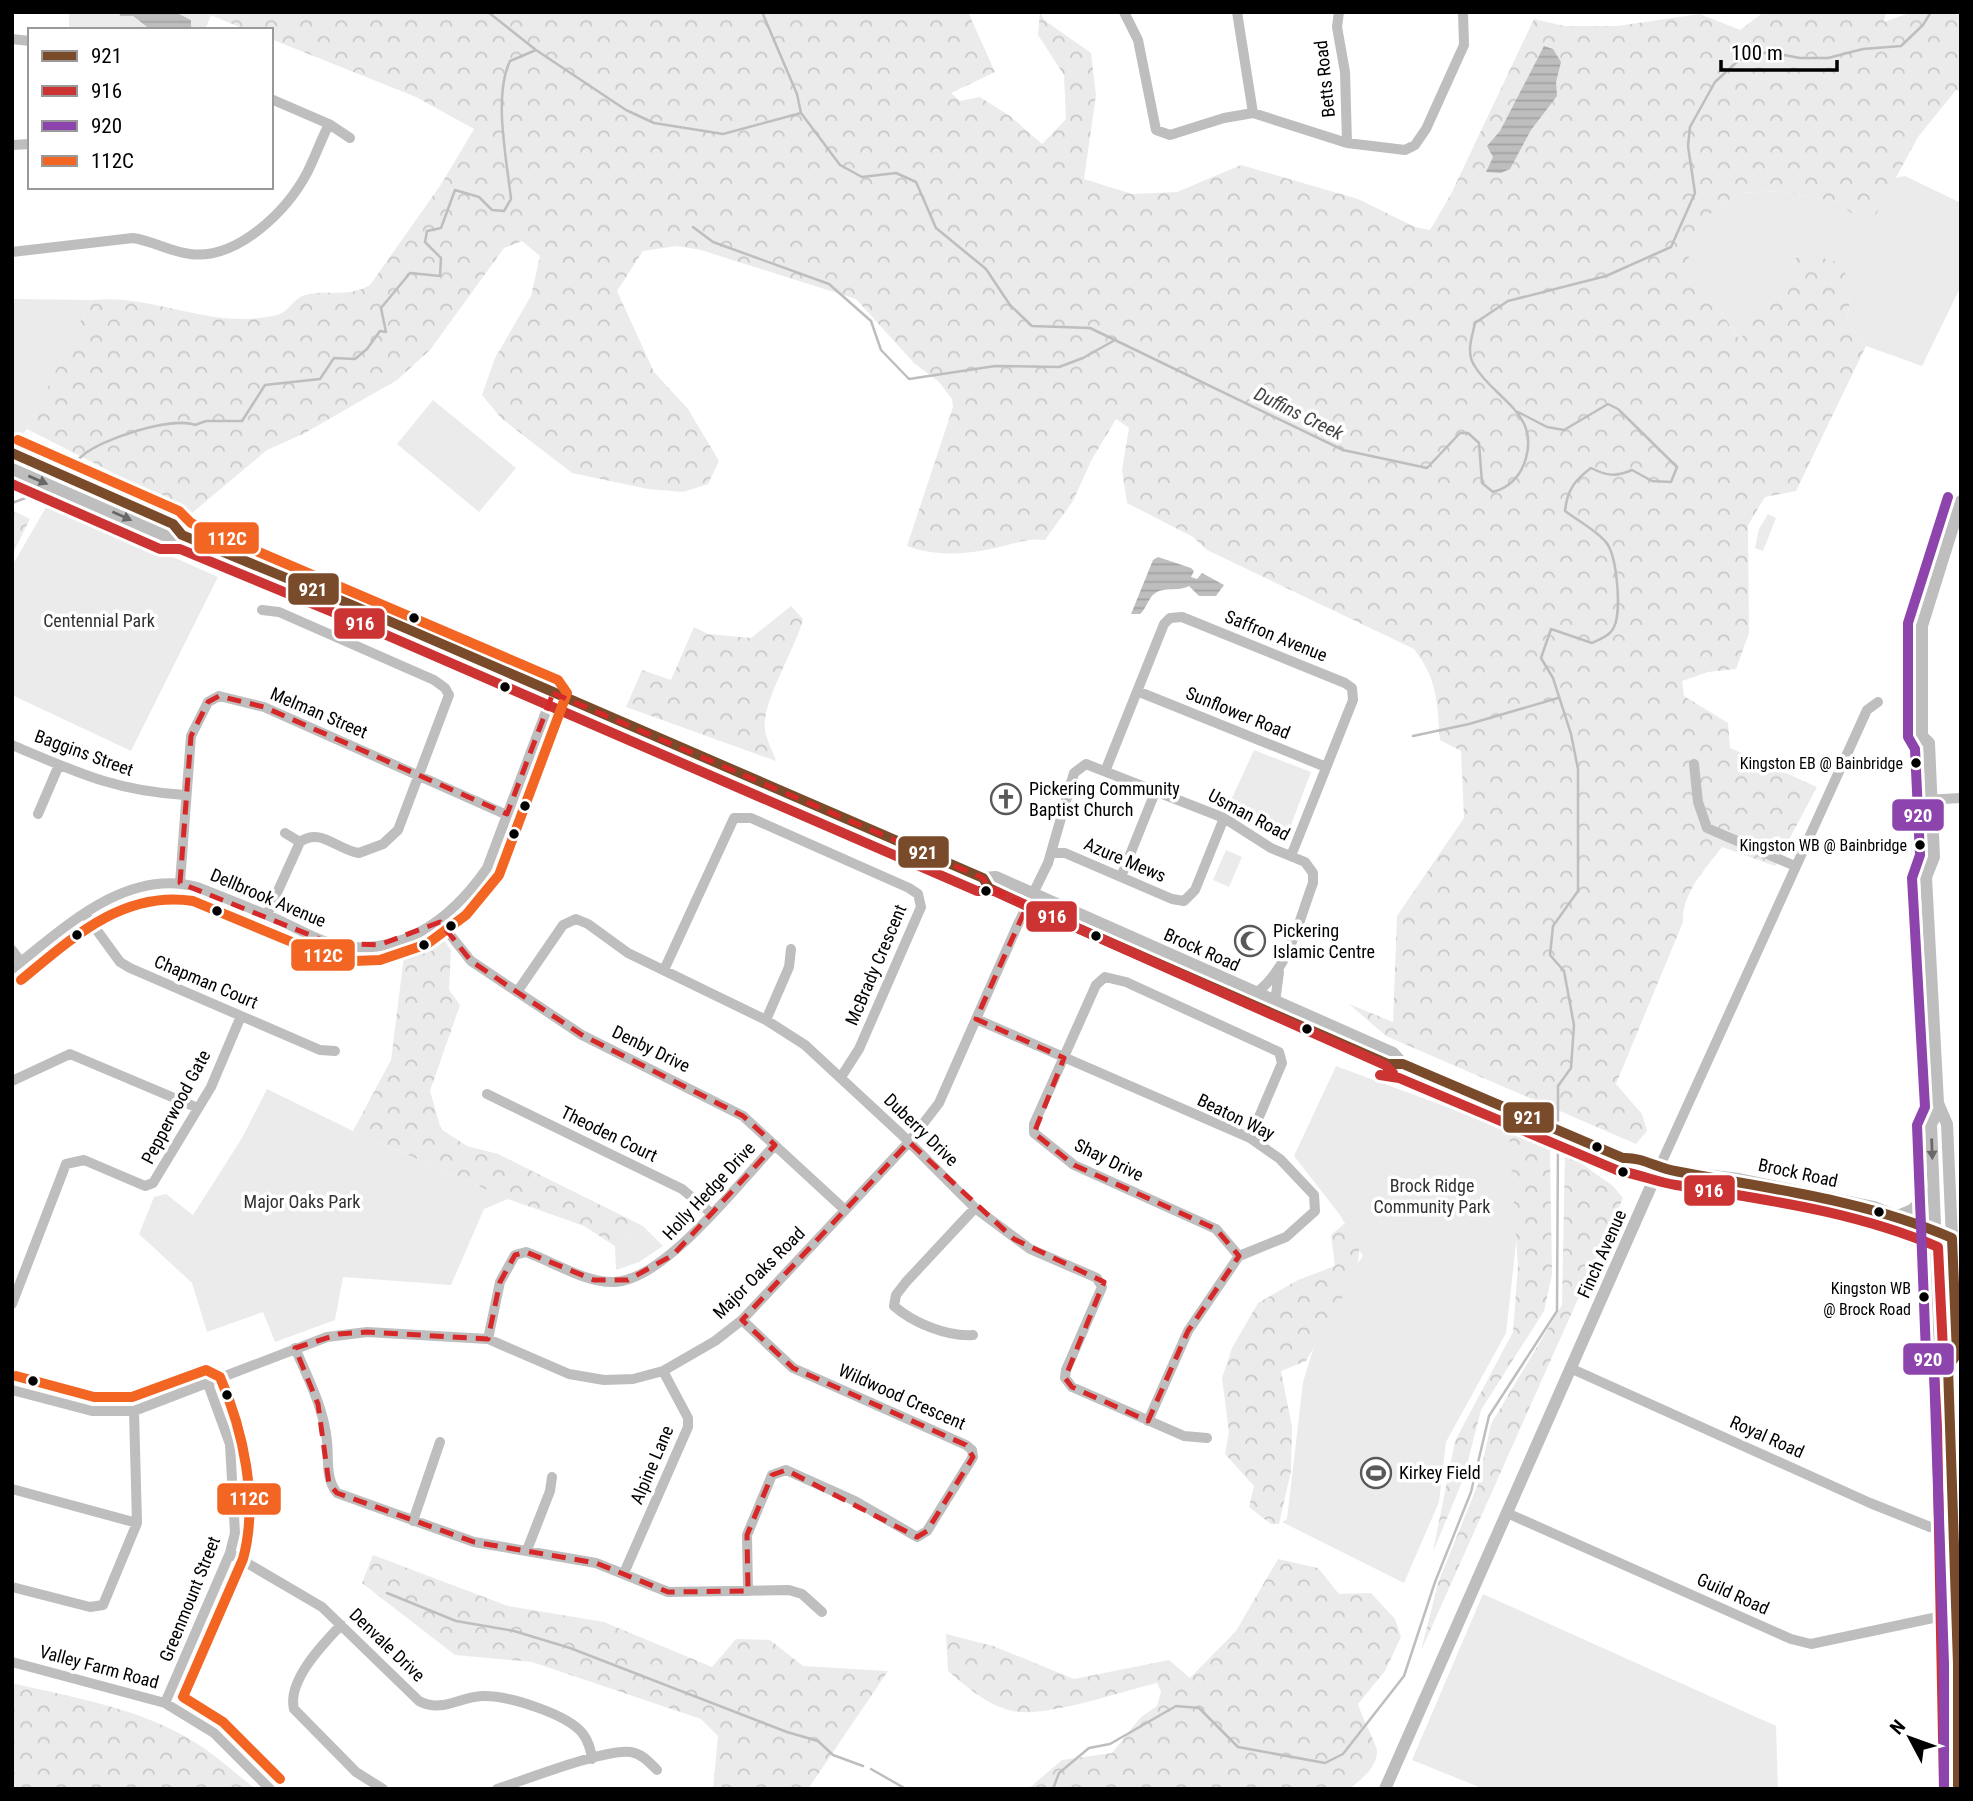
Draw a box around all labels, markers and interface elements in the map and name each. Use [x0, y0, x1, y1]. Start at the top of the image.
legend [28, 28, 273, 189]
scale bar [1721, 28, 1836, 72]
street label: Betts Road [1310, 39, 1339, 119]
text: 100 m [1731, 41, 1783, 65]
text: 921 [91, 44, 122, 68]
text: 916 [91, 79, 122, 103]
text: 920 [91, 114, 122, 138]
text: 112C [91, 149, 134, 173]
water label: Duffins Creek [1250, 382, 1348, 445]
one-way arrow [28, 474, 48, 486]
one-way arrow [111, 511, 132, 522]
line badge: 112C [193, 521, 260, 555]
text: 112C [207, 527, 247, 550]
line badge: 921 [287, 572, 340, 606]
text: 921 [299, 578, 327, 601]
street label: Saffron Avenue [1222, 606, 1330, 666]
line badge: 916 [333, 607, 386, 640]
park label: Centennial Park [43, 610, 155, 631]
unlabelled marker [407, 611, 421, 625]
text: 916 [346, 612, 374, 635]
unlabelled marker [498, 680, 512, 694]
street label: Sunflower Road [1183, 682, 1293, 743]
street label: Melman Street [268, 683, 371, 742]
street label: Baggins Street [32, 725, 136, 780]
place label: Kingston EB @ Bainbridge [1740, 754, 1903, 773]
marker: Kingston EB @ Bainbridge [1909, 756, 1923, 770]
place label: Pickering Community Baptist Church [1029, 778, 1180, 820]
church icon: Pickering Community Baptist Church [989, 782, 1023, 816]
street label: Usman Road [1205, 784, 1294, 845]
line badge: 920 [1891, 798, 1945, 832]
unlabelled marker [518, 799, 532, 813]
text: 920 [1904, 804, 1932, 827]
unlabelled marker [507, 827, 521, 841]
street label: Azure Mews [1081, 833, 1169, 886]
line badge: 921 [897, 835, 950, 869]
place label: Kingston WB @ Bainbridge [1739, 836, 1907, 855]
marker: Kingston WB @ Bainbridge [1913, 838, 1927, 852]
text: 921 [909, 841, 937, 864]
street label: Dellbrook Avenue [207, 864, 329, 931]
unlabelled marker [979, 884, 993, 898]
line badge: 916 [1025, 900, 1078, 933]
street label: McBrady Crescent [841, 901, 910, 1028]
unlabelled marker [210, 904, 224, 918]
text: 916 [1038, 905, 1066, 928]
unlabelled marker [444, 919, 458, 933]
place label: Pickering Islamic Centre [1273, 920, 1375, 962]
street label: Brock Road [1161, 924, 1243, 976]
mosque icon: Pickering Islamic Centre [1233, 924, 1267, 958]
unlabelled marker [70, 928, 84, 942]
unlabelled marker [1089, 929, 1103, 943]
line badge: 112C [290, 938, 356, 972]
unlabelled marker [417, 938, 431, 952]
text: 112C [303, 944, 343, 967]
street label: Chapman Court [151, 950, 261, 1013]
street label: Denby Drive [609, 1021, 693, 1076]
unlabelled marker [1300, 1022, 1314, 1036]
street label: Pepperwood Gate [137, 1046, 214, 1167]
street label: Duberry Drive [880, 1089, 963, 1170]
street label: Beaton Way [1194, 1089, 1279, 1144]
street label: Theoden Court [557, 1101, 661, 1166]
line badge: 921 [1502, 1101, 1555, 1134]
text: 921 [1514, 1106, 1542, 1129]
street label: Shay Drive [1071, 1134, 1147, 1185]
street label: Holly Hedge Drive [658, 1137, 759, 1244]
one-way arrow [1926, 1138, 1937, 1160]
unlabelled marker [1590, 1140, 1604, 1154]
street label: Brock Road [1756, 1154, 1840, 1191]
unlabelled marker [1616, 1165, 1630, 1179]
line badge: 916 [1683, 1174, 1736, 1207]
park label: Brock Ridge Community Park [1374, 1175, 1490, 1217]
text: 916 [1695, 1179, 1723, 1202]
park label: Major Oaks Park [244, 1191, 360, 1212]
unlabelled marker [1872, 1205, 1886, 1219]
street label: Finch Avenue [1573, 1206, 1630, 1301]
street label: Major Oaks Road [708, 1222, 809, 1323]
place label: Kingston WB @ Brock Road [1823, 1279, 1911, 1319]
marker: Kingston WB @ Brock Road [1917, 1290, 1931, 1304]
line badge: 920 [1902, 1342, 1955, 1376]
text: 920 [1914, 1348, 1942, 1371]
street label: Wildwood Crescent [835, 1359, 969, 1434]
unlabelled marker [26, 1374, 40, 1388]
unlabelled marker [220, 1388, 234, 1402]
street label: Royal Road [1727, 1411, 1807, 1462]
street label: Alpine Lane [626, 1422, 677, 1507]
sports icon: Kirkey Field [1359, 1456, 1393, 1490]
place label: Kirkey Field [1399, 1462, 1481, 1483]
line badge: 112C [216, 1482, 282, 1516]
text: 112C [229, 1487, 269, 1510]
street label: Greenmount Street [155, 1533, 224, 1664]
street label: Guild Road [1694, 1568, 1773, 1619]
street label: Denvale Drive [345, 1604, 429, 1686]
street label: Valley Farm Road [37, 1640, 161, 1693]
north arrow [1875, 1703, 1945, 1773]
text: N [1885, 1715, 1910, 1739]

